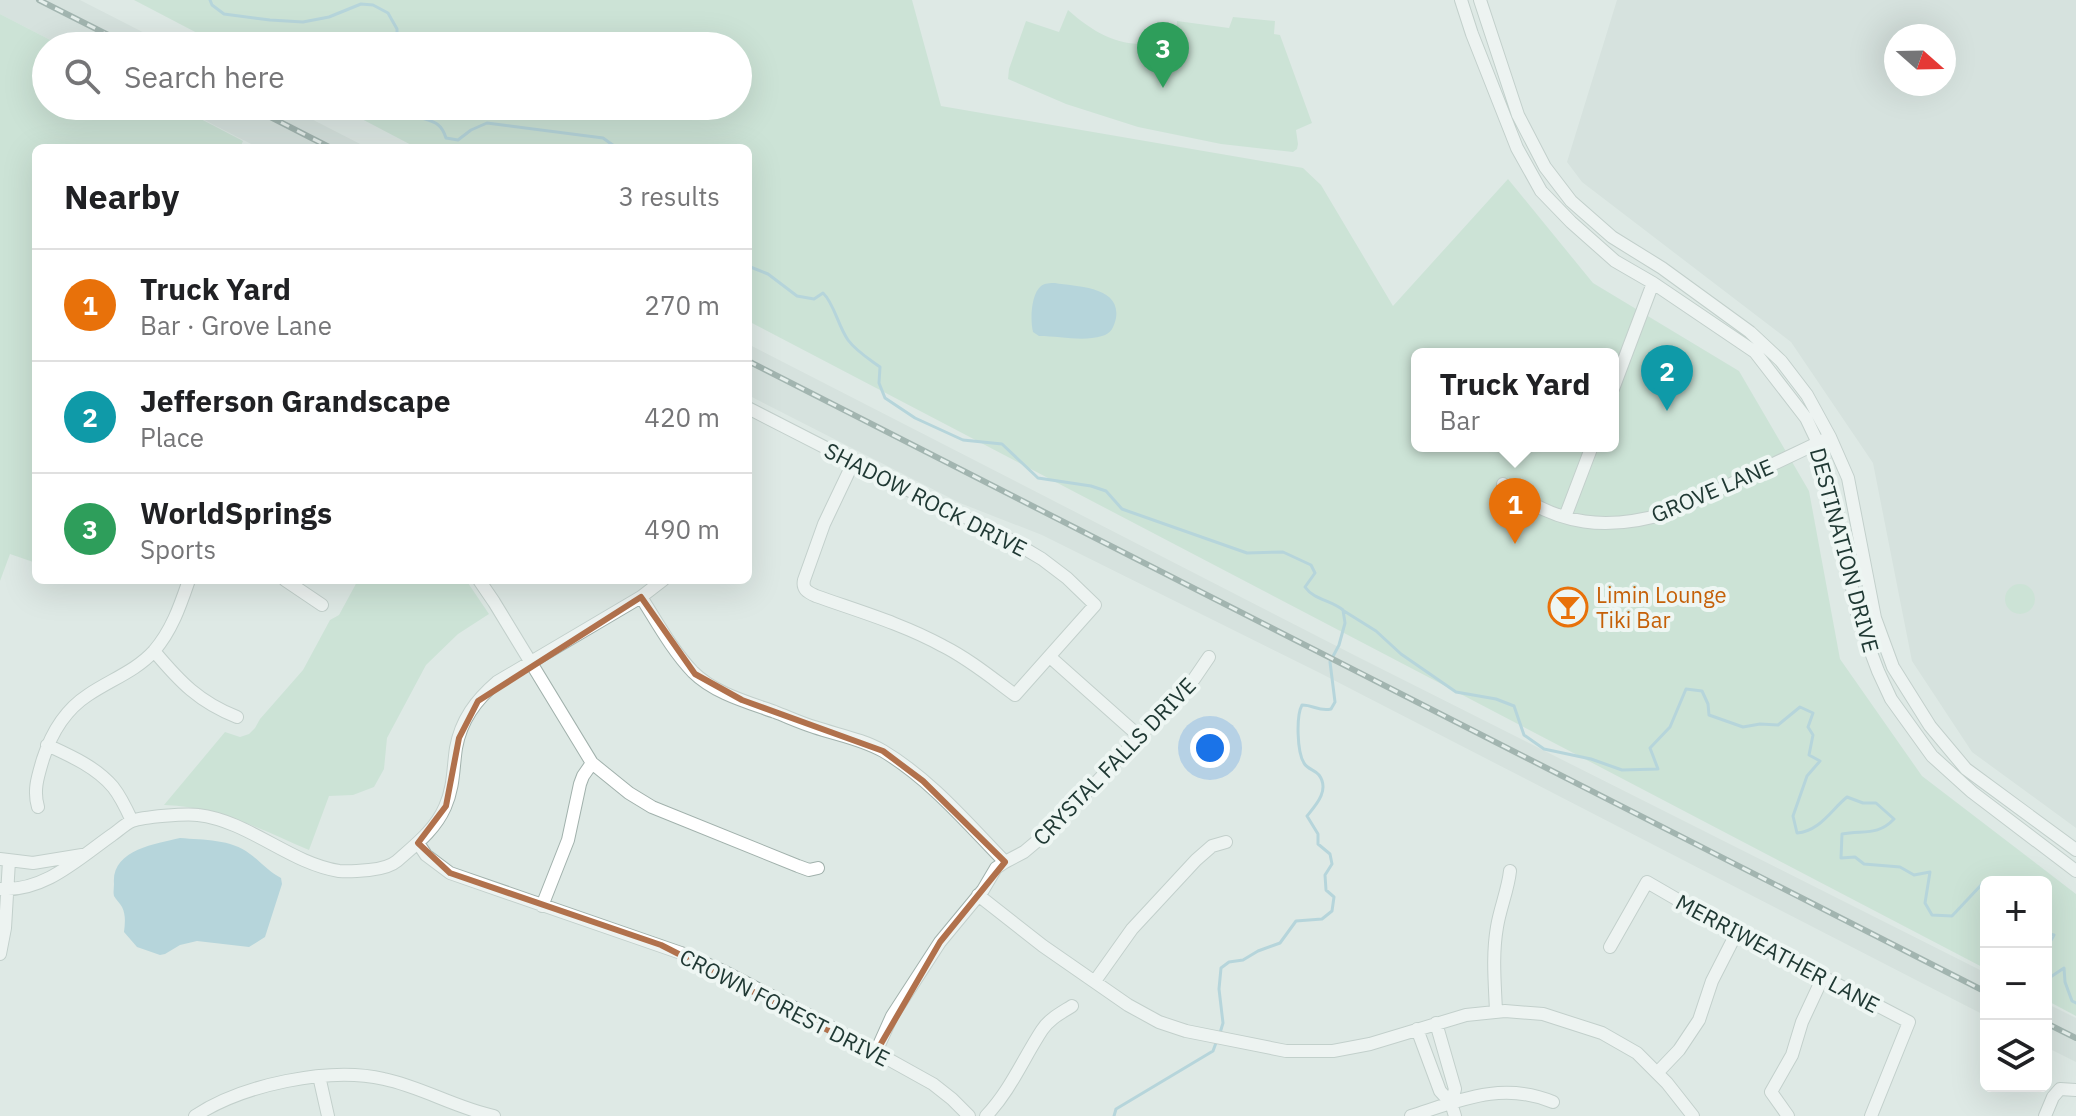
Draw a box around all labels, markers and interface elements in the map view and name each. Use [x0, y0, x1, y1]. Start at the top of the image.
pin: 3 [1137, 22, 1189, 88]
north arrow [1884, 24, 1956, 96]
search box [32, 32, 752, 120]
icon: search [60, 54, 104, 98]
text: Search here [124, 57, 285, 96]
text: Nearby [64, 174, 179, 218]
text: 3 results [618, 179, 720, 213]
text: Truck Yard [140, 269, 291, 308]
text: 1 [82, 288, 98, 322]
text: 270 m [644, 288, 720, 322]
text: Bar · Grove Lane [140, 308, 332, 342]
pin: 2 [1641, 345, 1693, 411]
popup [1411, 348, 1619, 452]
text: Truck Yard [1440, 364, 1590, 403]
text: Jefferson Grandscape [140, 381, 451, 420]
text: 2 [82, 400, 98, 434]
text: 420 m [644, 400, 720, 434]
text: Bar [1440, 403, 1480, 437]
text: Place [140, 420, 204, 454]
street label: SHADOW ROCK DRIVE [820, 435, 1032, 563]
street label: DESTINATION DRIVE [1804, 444, 1886, 656]
street label: GROVE LANE [1647, 451, 1777, 529]
pin: 1 [1489, 478, 1541, 544]
text: WorldSprings [140, 493, 332, 532]
text: 3 [82, 512, 98, 546]
text: 490 m [644, 512, 720, 546]
text: Sports [140, 532, 216, 566]
place label: Limin Lounge Tiki Bar [1596, 580, 1727, 634]
bar icon: Limin Lounge Tiki Bar [1547, 586, 1589, 628]
street label: CRYSTAL FALLS DRIVE [1026, 671, 1202, 851]
your location [1190, 728, 1230, 768]
map controls [1980, 876, 2052, 1092]
button: + [1980, 876, 2052, 948]
street label: MERRIWEATHER LANE [1671, 887, 1885, 1019]
street label: CROWN FOREST DRIVE [675, 941, 895, 1073]
button: − [1980, 948, 2052, 1020]
button: layers [1980, 1020, 2052, 1092]

